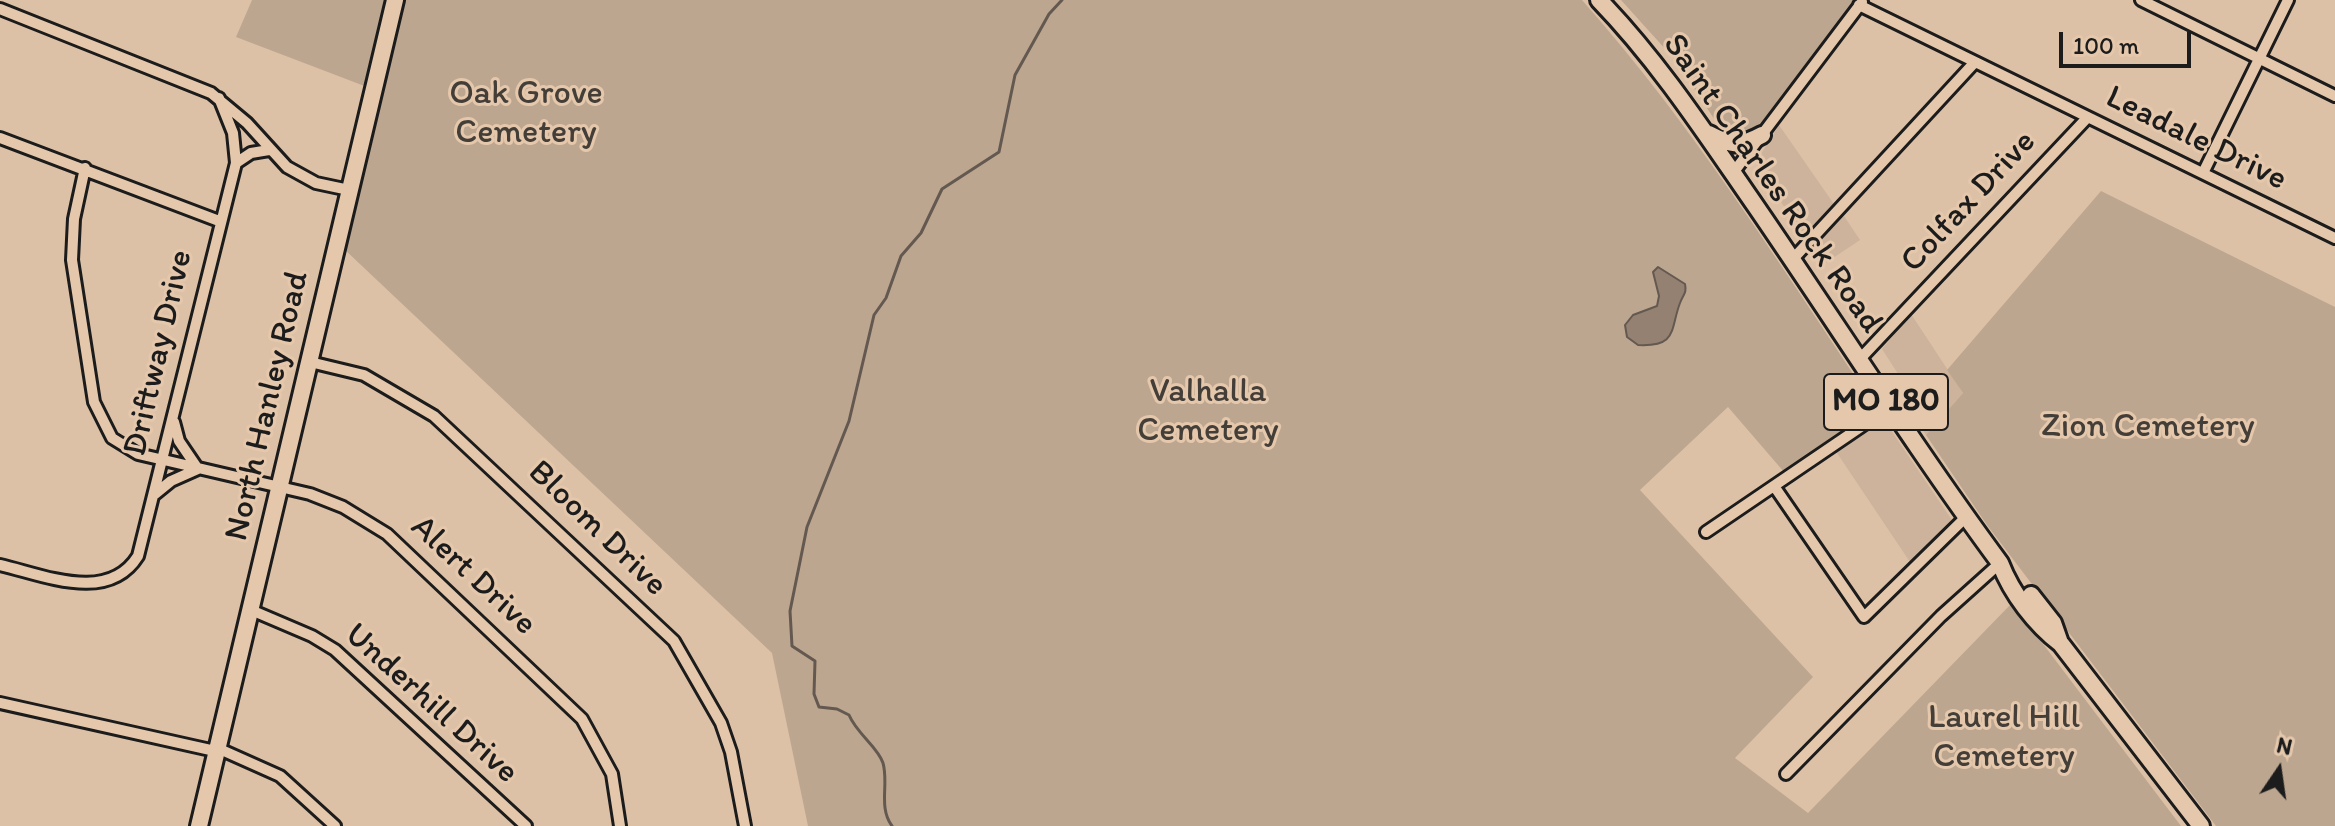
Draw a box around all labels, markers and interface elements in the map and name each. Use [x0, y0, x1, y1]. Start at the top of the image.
scale bar [2063, 16, 2195, 66]
street label: Saint Charles Rock Road [1653, 26, 1891, 342]
text: 100 m [2073, 31, 2139, 60]
park label: Oak Grove Cemetery [449, 74, 603, 154]
street label: Leadale Drive [2099, 78, 2293, 200]
street label: Colfax Drive [1893, 122, 2045, 282]
street label: Driftway Drive [116, 246, 202, 460]
street label: North Hanley Road [217, 267, 319, 545]
park label: Valhalla Cemetery [1137, 372, 1279, 452]
road number: MO 180 [1824, 374, 1948, 430]
park label: Zion Cemetery [2041, 407, 2255, 447]
street label: Bloom Drive [519, 453, 675, 605]
street label: Alert Drive [402, 507, 544, 645]
street label: Underhill Drive [336, 615, 526, 793]
park label: Laurel Hill Cemetery [1928, 698, 2080, 778]
north arrow [2239, 730, 2319, 810]
text: N [2274, 731, 2295, 761]

